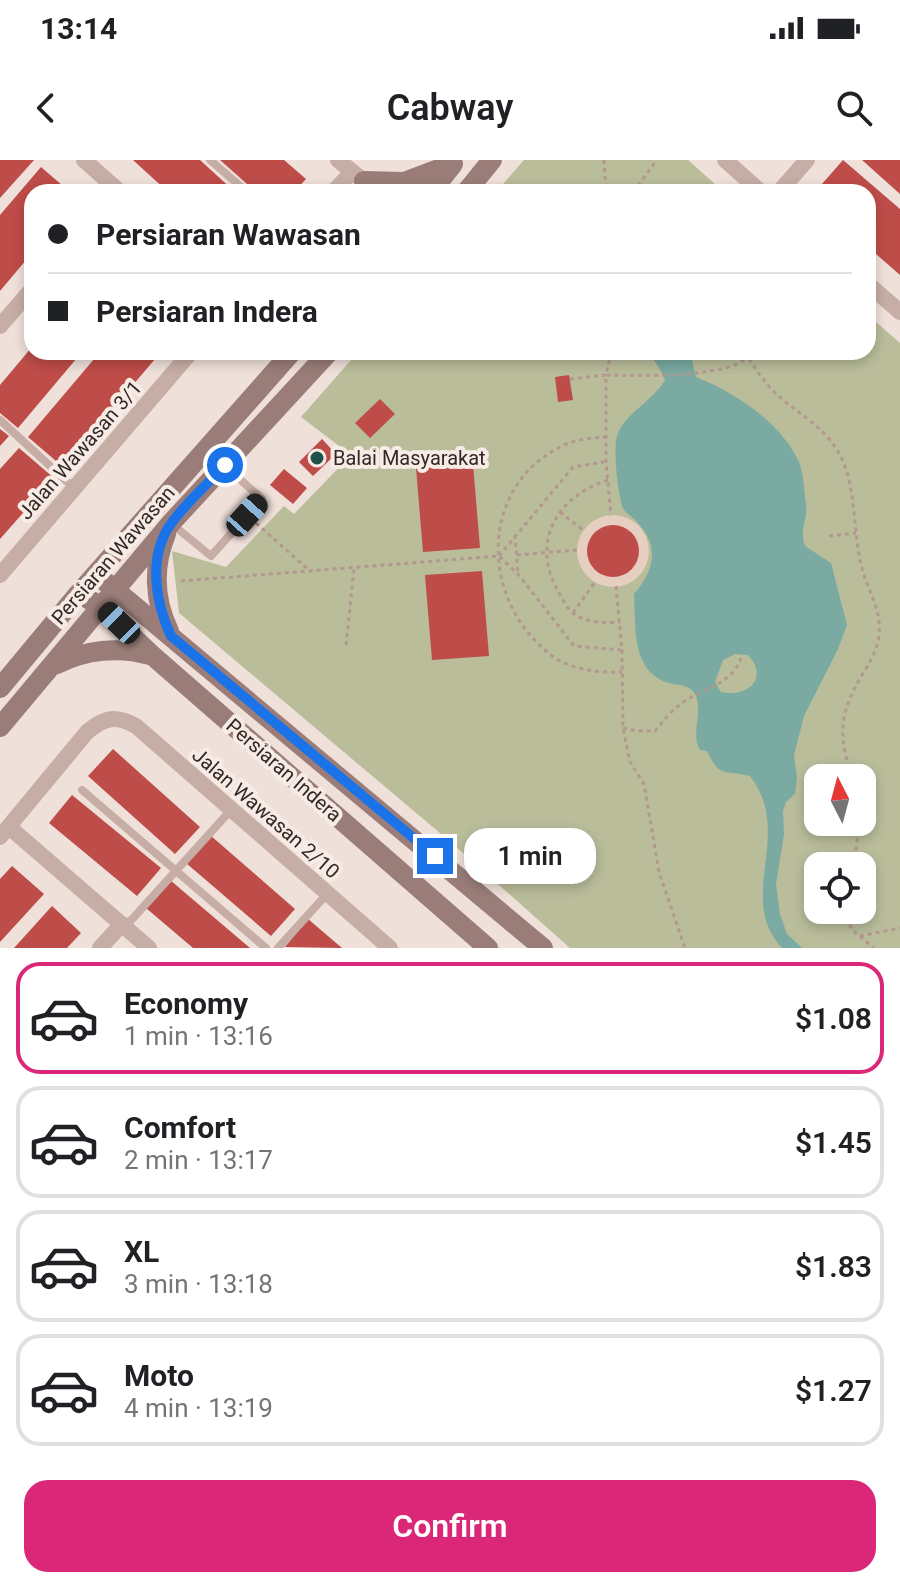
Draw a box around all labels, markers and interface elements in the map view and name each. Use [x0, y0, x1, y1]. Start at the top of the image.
text: 13:14 [40, 11, 117, 46]
icon: back [24, 86, 68, 130]
icon: search [832, 86, 876, 130]
text: Cabway [387, 87, 513, 129]
text: Persiaran Wawasan [96, 217, 361, 252]
text: Persiaran Indera [96, 294, 318, 329]
street label: Jalan Wawasan 3/1 [13, 376, 147, 524]
place label: Balai Masyarakat [333, 446, 486, 470]
route start [207, 447, 243, 483]
marker: Balai Masyarakat [308, 449, 326, 467]
street label: Persiaran Wawasan [46, 481, 180, 629]
car [222, 489, 272, 541]
car [93, 598, 145, 648]
street label: Persiaran Indera [221, 713, 347, 827]
street label: Jalan Wawasan 2/10 [188, 743, 344, 883]
north arrow [804, 764, 876, 836]
map controls [804, 764, 876, 924]
callout: 1 min [463, 828, 595, 884]
route end [417, 838, 453, 874]
text: 1 min [497, 841, 563, 871]
button: locate [804, 852, 876, 924]
icon: car [28, 982, 100, 1054]
text: Economy [124, 986, 248, 1021]
text: $1.08 [795, 1001, 872, 1036]
text: 1 min · 13:16 [124, 1021, 273, 1051]
icon: car [28, 1106, 100, 1178]
text: Comfort [124, 1110, 236, 1145]
text: $1.45 [795, 1125, 872, 1160]
text: 2 min · 13:17 [124, 1145, 273, 1175]
icon: car [28, 1230, 100, 1302]
text: XL [124, 1234, 159, 1269]
text: $1.83 [795, 1249, 872, 1284]
text: 3 min · 13:18 [124, 1269, 273, 1299]
icon: car [28, 1354, 100, 1426]
text: Moto [124, 1358, 194, 1393]
text: $1.27 [795, 1373, 872, 1408]
text: 4 min · 13:19 [124, 1393, 273, 1423]
button: Confirm [24, 1480, 876, 1572]

